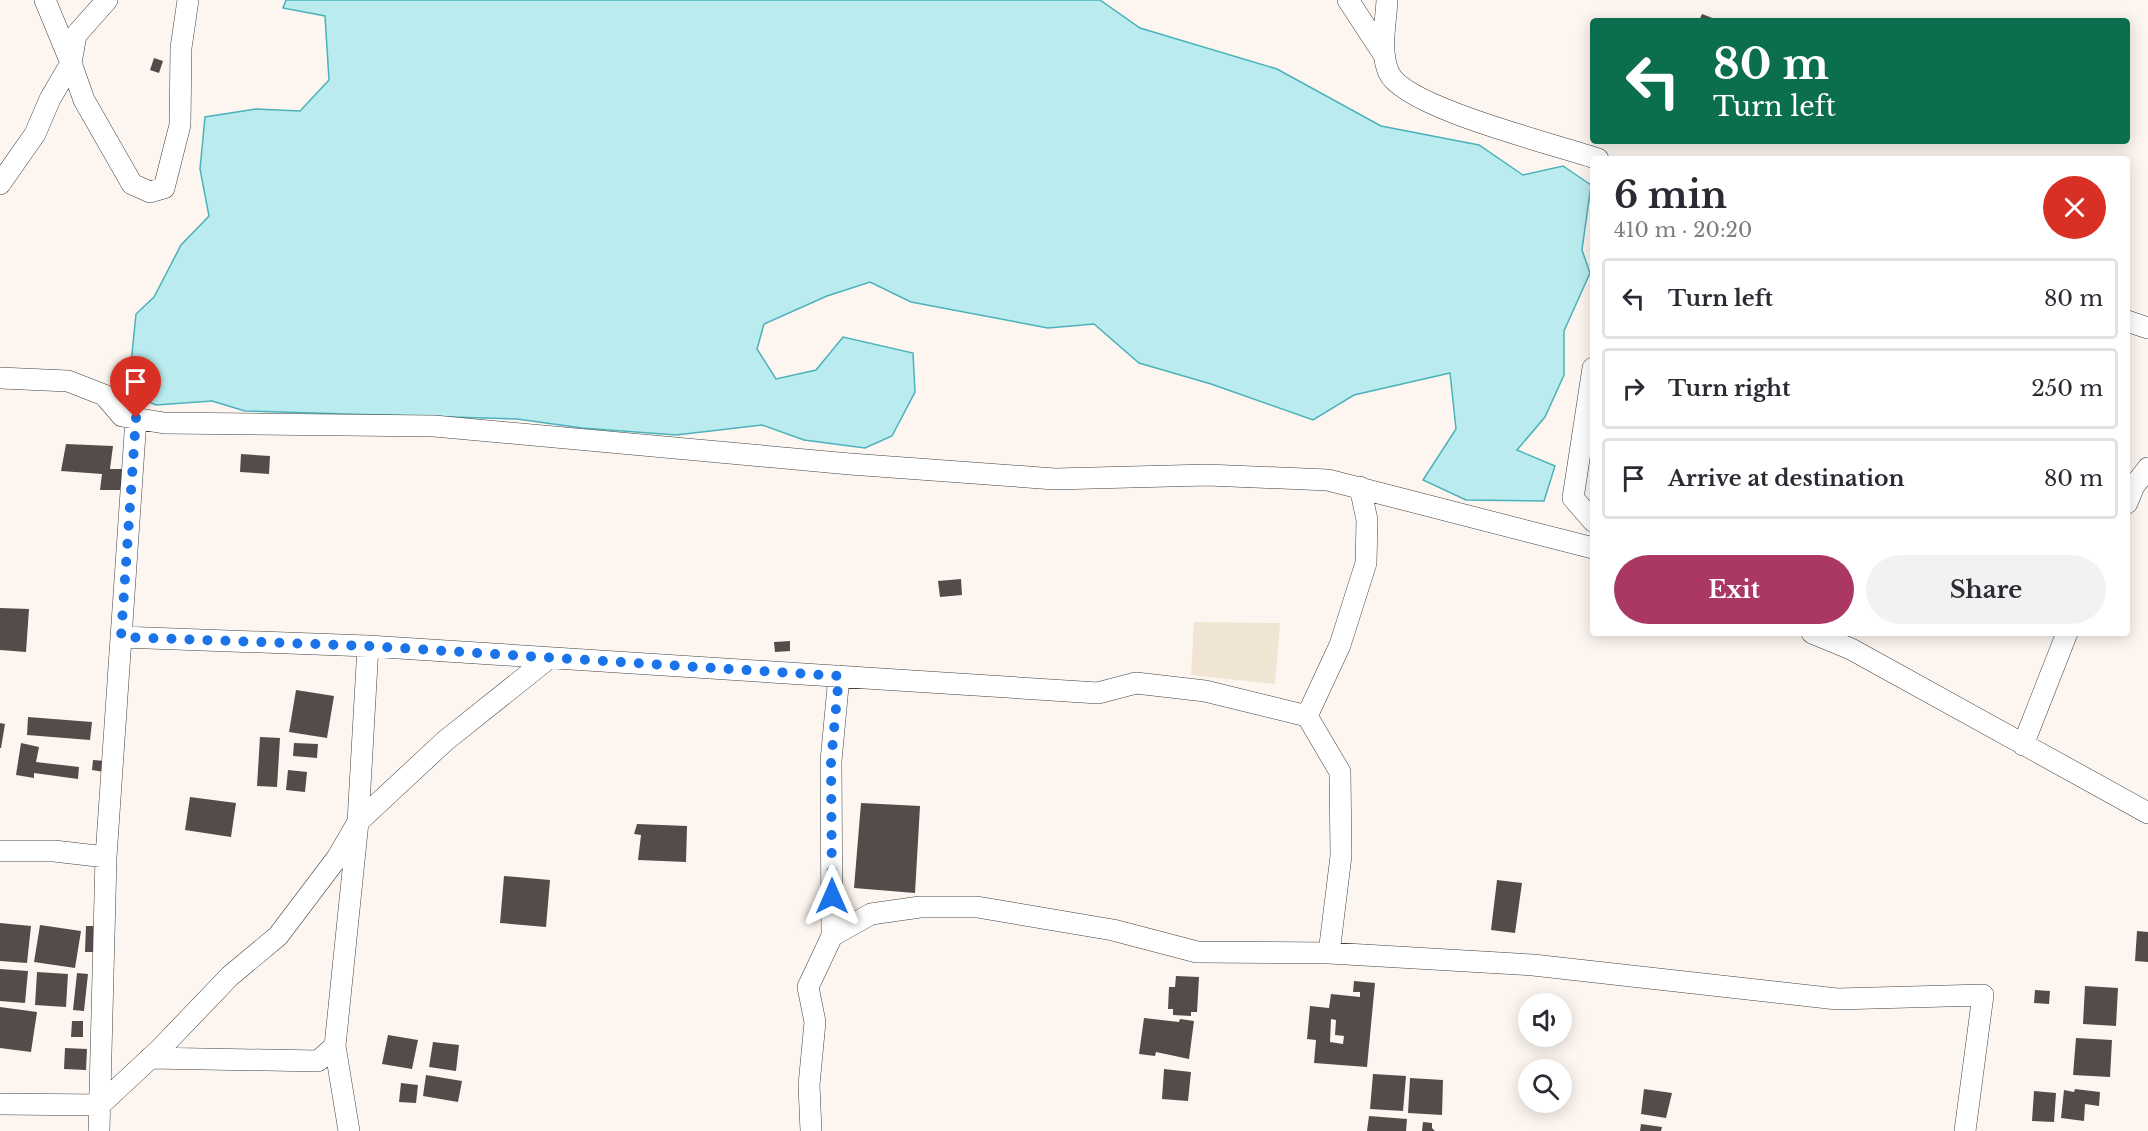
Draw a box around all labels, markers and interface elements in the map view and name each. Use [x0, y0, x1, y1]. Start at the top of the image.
text: 80 m [1713, 38, 1829, 90]
icon: left [1614, 42, 1692, 120]
text: Turn left [1713, 90, 1836, 123]
text: 6 min [1614, 173, 1727, 218]
button: close [2043, 176, 2106, 239]
text: 410 m · 20:20 [1614, 218, 1752, 242]
icon: left [1617, 282, 1650, 315]
text: Turn left [1668, 285, 1773, 312]
text: 80 m [2044, 285, 2103, 312]
pin [110, 356, 161, 418]
icon: arrive [119, 365, 152, 398]
icon: right [1617, 372, 1650, 405]
text: Turn right [1668, 375, 1790, 402]
text: 250 m [2031, 375, 2103, 402]
icon: arrive [1617, 462, 1650, 495]
text: Arrive at destination [1668, 465, 1905, 492]
text: 80 m [2044, 465, 2103, 492]
button: Exit [1614, 555, 1854, 624]
button: Share [1866, 555, 2106, 624]
position arrow [800, 864, 864, 928]
map controls [1518, 993, 1572, 1113]
button: sound [1518, 993, 1572, 1047]
button: search [1518, 1059, 1572, 1113]

